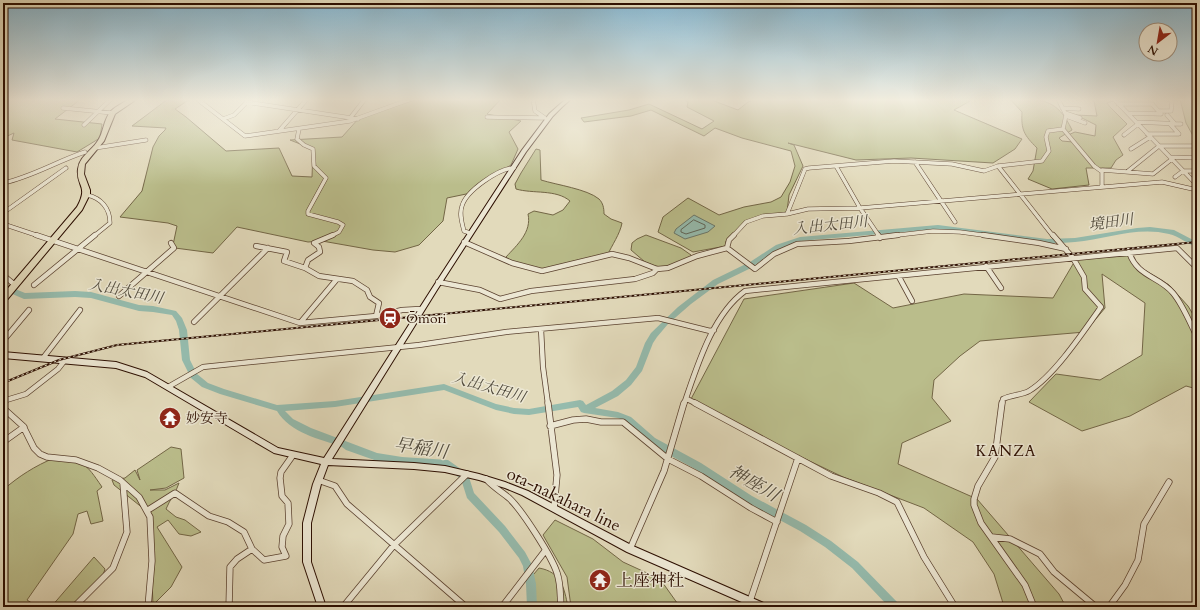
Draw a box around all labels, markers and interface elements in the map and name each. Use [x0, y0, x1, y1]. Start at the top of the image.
north arrow [1138, 22, 1178, 62]
text: N [1145, 41, 1161, 59]
water label: 境田川 [1087, 209, 1137, 235]
water label: 入出太田川 [792, 211, 870, 239]
water label: 入出太田川 [87, 274, 167, 308]
station icon: Ōmori [377, 305, 403, 331]
place label: Ōmori [406, 309, 447, 328]
water label: 入出太田川 [450, 367, 530, 407]
temple icon: 妙安寺 [157, 405, 183, 431]
place label: 妙安寺 [186, 409, 228, 428]
water label: 早稲川 [392, 432, 452, 465]
district label: KANZA [976, 441, 1037, 461]
water label: 神座川 [724, 459, 785, 509]
street label: ota-nakahara line [503, 462, 625, 537]
temple icon: 上座神社 [587, 567, 613, 593]
place label: 上座神社 [616, 569, 684, 592]

